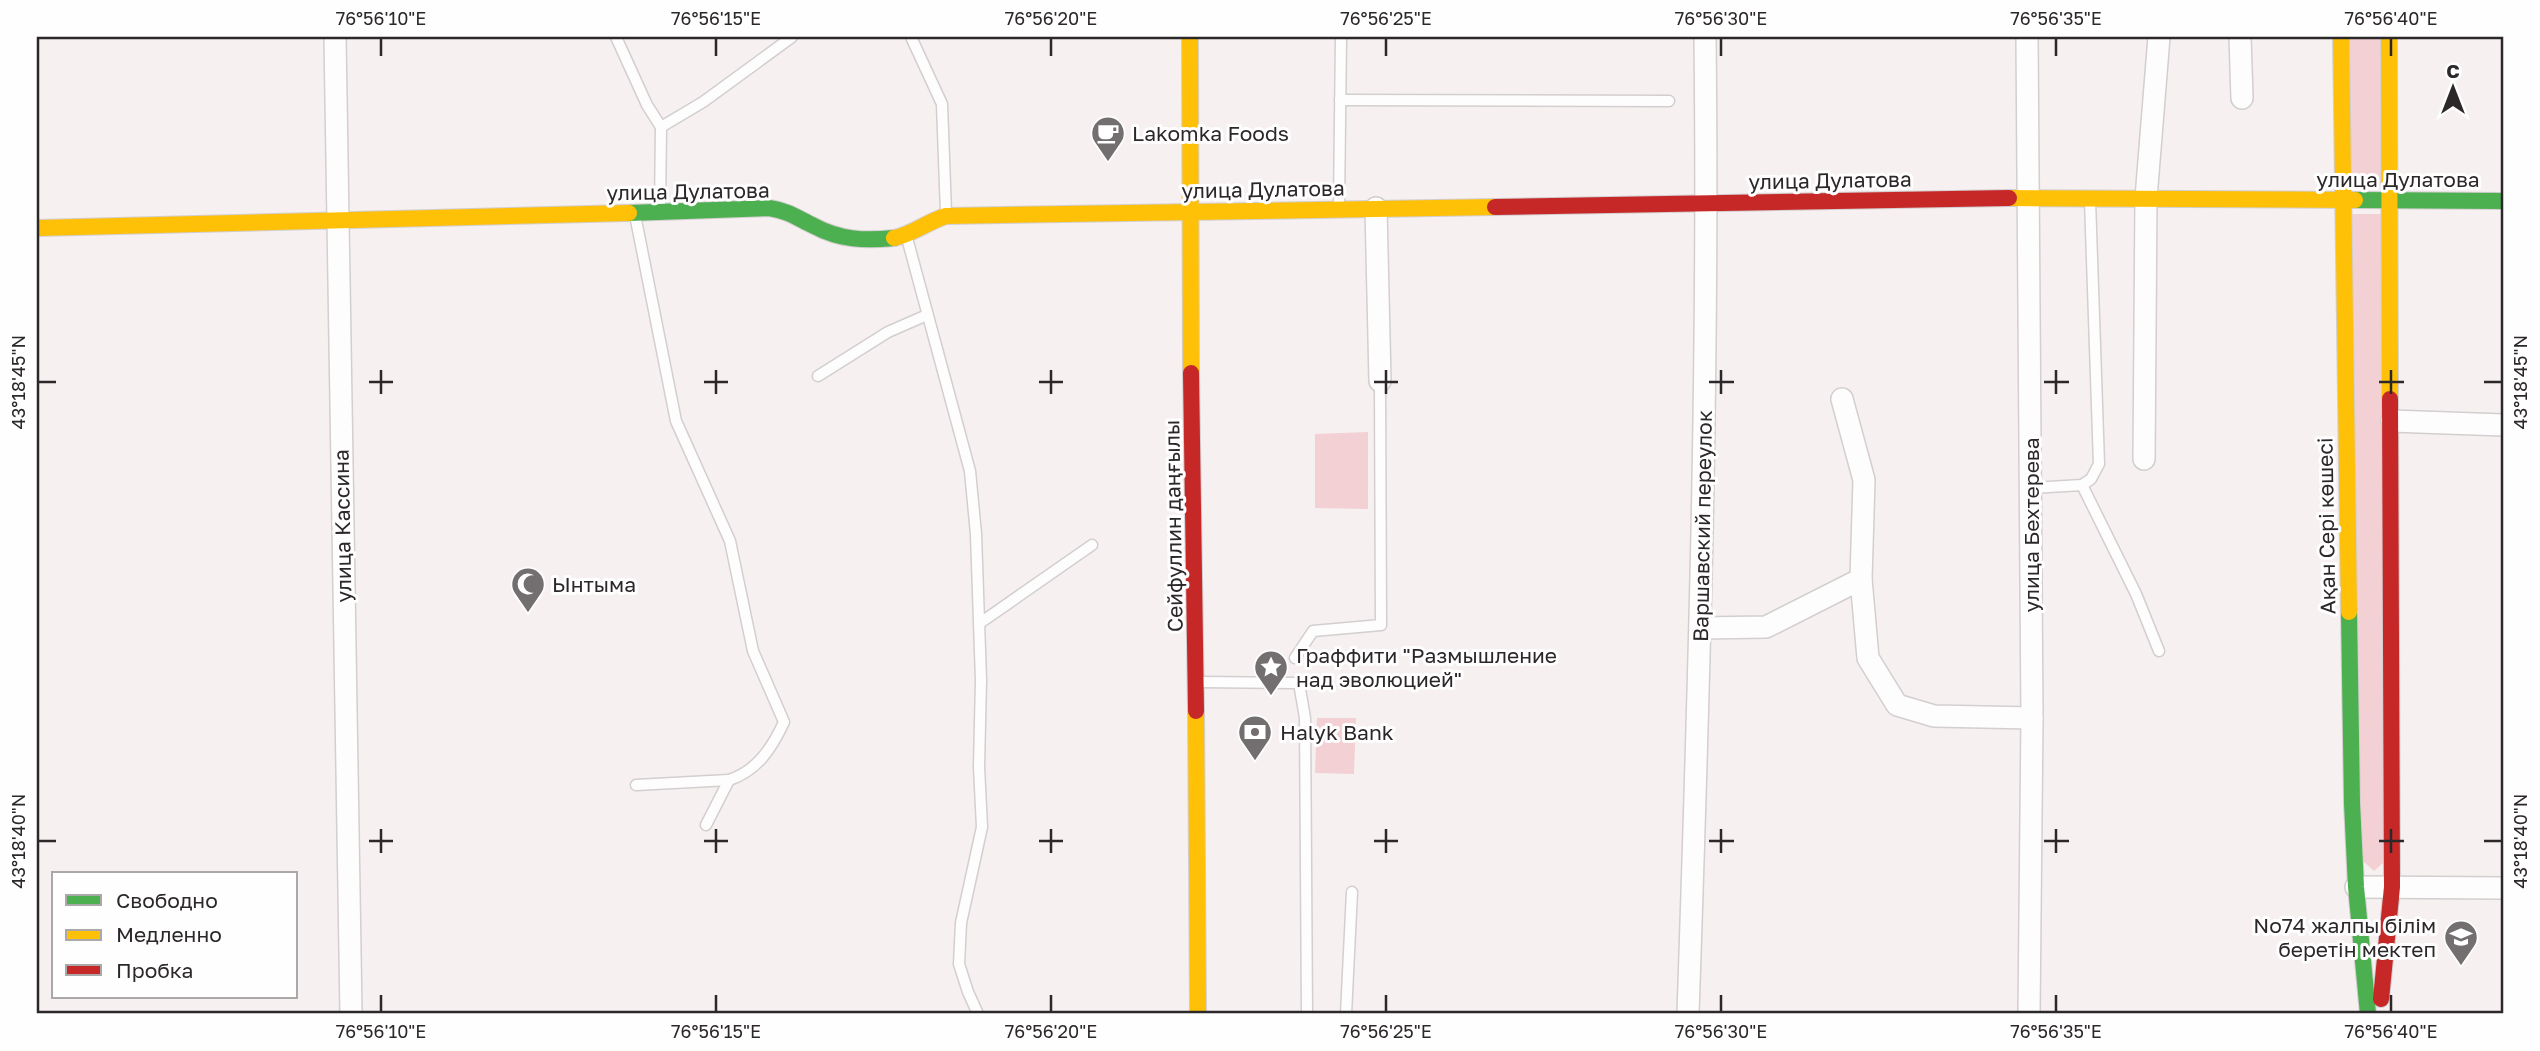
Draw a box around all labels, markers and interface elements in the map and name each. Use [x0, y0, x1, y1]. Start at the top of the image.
text: 76°56'10"E [336, 7, 426, 29]
text: 76°56'15"E [671, 7, 761, 29]
text: 76°56'20"E [1005, 7, 1097, 29]
text: 76°56'25"E [1340, 7, 1432, 29]
text: 76°56'30"E [1675, 7, 1767, 29]
text: 76°56'35"E [2010, 7, 2102, 29]
text: 76°56'40"E [2345, 7, 2437, 29]
north arrow [2418, 52, 2488, 122]
text: С [2446, 59, 2460, 82]
cafe icon: Lakomka Foods [1089, 114, 1127, 163]
place label: Lakomka Foods [1132, 120, 1289, 146]
street label: улица Дулатова [1748, 166, 1912, 194]
street label: улица Дулатова [2316, 166, 2480, 192]
street label: улица Дулатова [1181, 175, 1345, 203]
street label: улица Дулатова [606, 177, 770, 205]
text: 43°18'45"N [7, 335, 29, 429]
text: 43°18'45"N [2509, 335, 2531, 429]
street label: Варшавский переулок [1687, 410, 1717, 642]
street label: Сейфуллин даңғылы [1158, 420, 1188, 632]
street label: улица Бехтерева [2018, 437, 2044, 613]
street label: Ақан Сері көшесі [2311, 437, 2341, 615]
street label: улица Кассина [328, 449, 356, 603]
mosque icon: Ынтыма [509, 565, 547, 614]
place label: Ынтыма [552, 571, 636, 597]
place label: Граффити "Размышление над эволюцией" [1296, 642, 1557, 692]
place icon: Граффити "Размышление над эволюцией" [1252, 648, 1290, 697]
bank icon: Halyk Bank [1236, 713, 1274, 762]
place label: Halyk Bank [1280, 719, 1394, 745]
text: 43°18'40"N [7, 793, 29, 889]
text: 43°18'40"N [2509, 793, 2531, 889]
legend [52, 872, 298, 998]
text: Свободно [116, 887, 218, 913]
place label: No74 жалпы білім беретін мектеп [2253, 912, 2436, 962]
school or university icon: No74 жалпы білім беретін мектеп [2442, 918, 2480, 967]
text: Медленно [116, 921, 222, 947]
text: Пробка [116, 957, 194, 983]
text: 76°56'10"E [336, 1020, 426, 1042]
text: 76°56'15"E [671, 1020, 761, 1042]
text: 76°56'20"E [1005, 1020, 1097, 1042]
text: 76°56'25"E [1340, 1020, 1432, 1042]
text: 76°56'30"E [1675, 1020, 1767, 1042]
text: 76°56'35"E [2010, 1020, 2102, 1042]
text: 76°56'40"E [2345, 1020, 2437, 1042]

